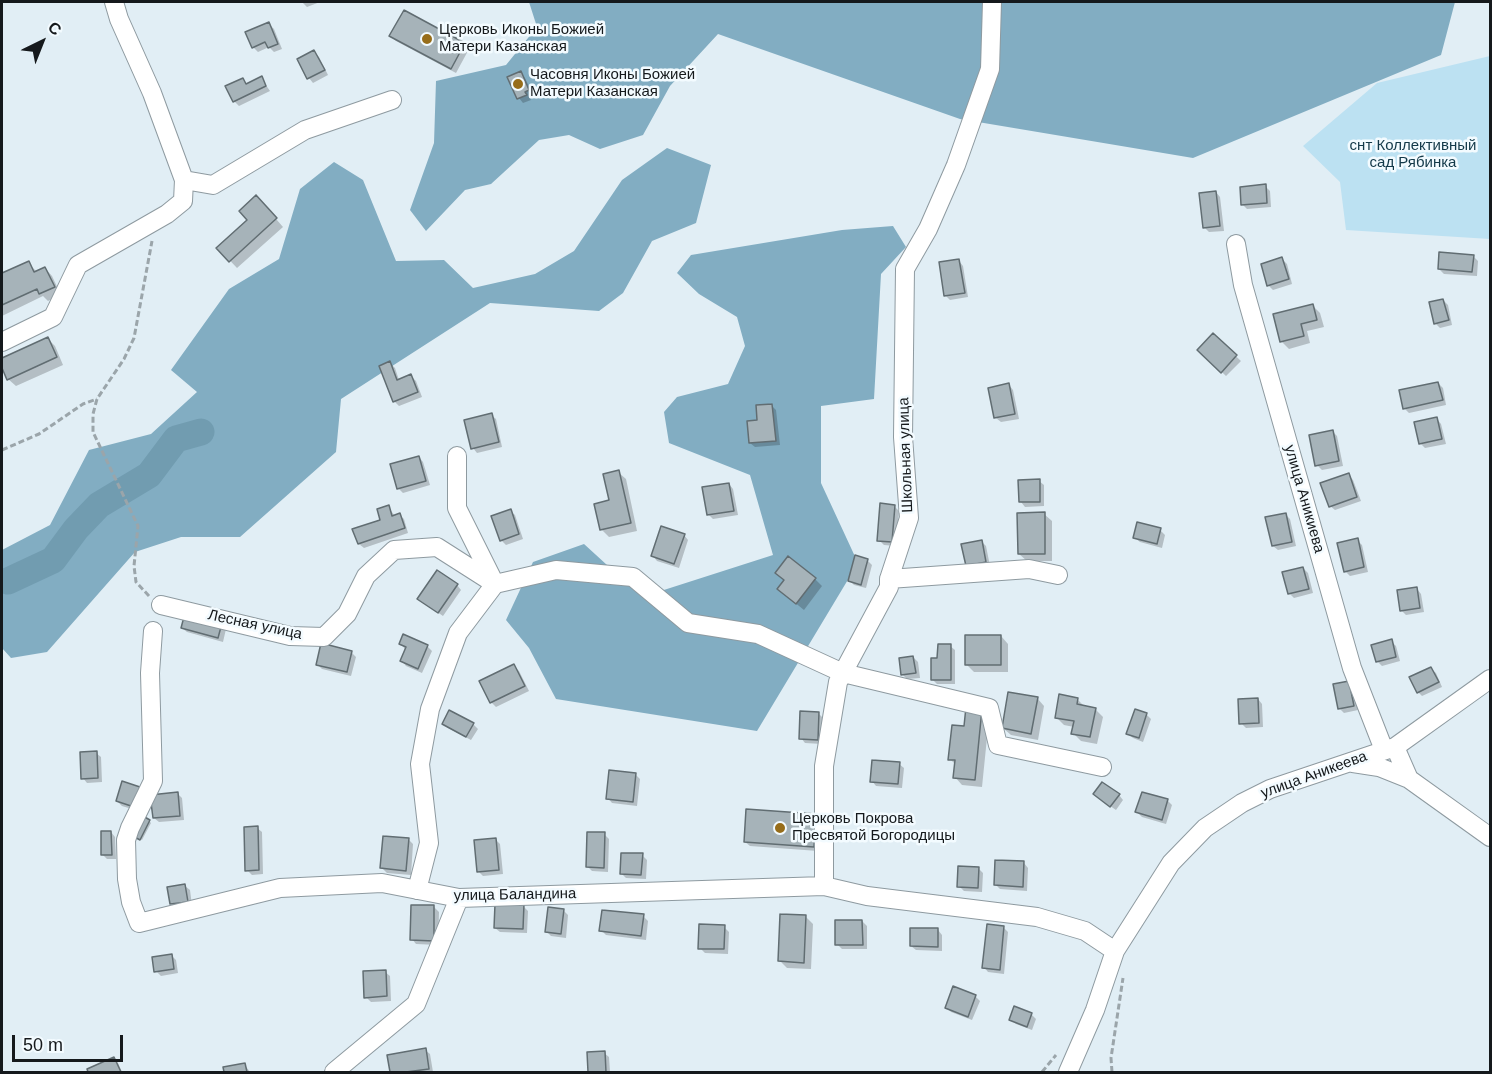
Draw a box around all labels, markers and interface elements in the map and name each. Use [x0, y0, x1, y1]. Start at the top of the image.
north arrow [12, 12, 72, 72]
text: С [45, 18, 65, 39]
place label: Церковь Иконы Божией Матери Казанская [439, 21, 604, 56]
marker: Церковь Иконы Божией Матери Казанская [420, 32, 434, 46]
place label: Часовня Иконы Божией Матери Казанская [530, 66, 695, 101]
marker: Часовня Иконы Божией Матери Казанская [511, 77, 525, 91]
park label: снт Коллективный сад Рябинка [1350, 137, 1476, 172]
street label: Школьная улица [895, 397, 917, 513]
street label: улица Аникиева [1280, 443, 1328, 555]
street label: Лесная улица [206, 606, 304, 644]
street label: улица Аникеева [1258, 747, 1370, 803]
place label: Церковь Покрова Пресвятой Богородицы [792, 810, 955, 845]
marker: Церковь Покрова Пресвятой Богородицы [773, 821, 787, 835]
street label: улица Баландина [453, 885, 577, 905]
scale bar [15, 1023, 126, 1061]
text: 50 m [23, 1035, 63, 1055]

